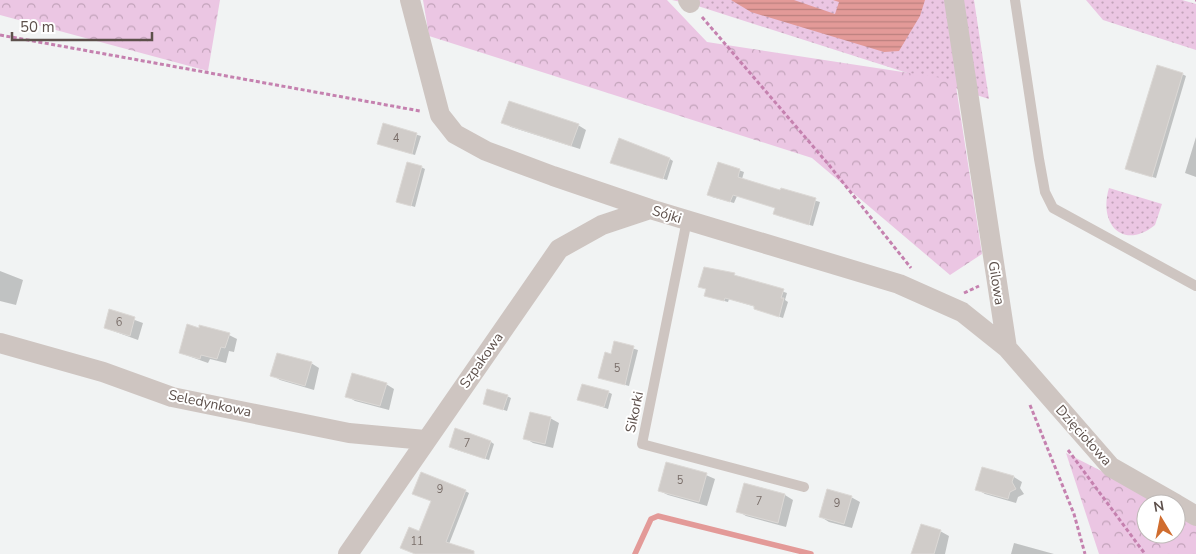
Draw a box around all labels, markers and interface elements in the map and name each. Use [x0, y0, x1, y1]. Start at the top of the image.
scale bar [12, 10, 152, 42]
text: 50 m [20, 17, 55, 37]
house number: 4 [393, 131, 400, 146]
street label: Sójki [650, 201, 684, 228]
street label: Gilowa [984, 260, 1009, 306]
house number: 6 [116, 315, 123, 330]
street label: Szpakowa [455, 329, 508, 392]
house number: 5 [614, 361, 621, 376]
street label: Seledynkowa [167, 385, 253, 422]
street label: Sikorki [621, 390, 648, 434]
street label: Dzięciołowa [1051, 401, 1116, 470]
house number: 7 [464, 436, 470, 451]
house number: 5 [677, 473, 684, 488]
house number: 9 [437, 482, 443, 497]
house number: 7 [756, 494, 762, 509]
north arrow [1136, 494, 1186, 544]
house number: 9 [834, 496, 840, 511]
text: N [1152, 496, 1166, 517]
house number: 11 [410, 534, 424, 549]

